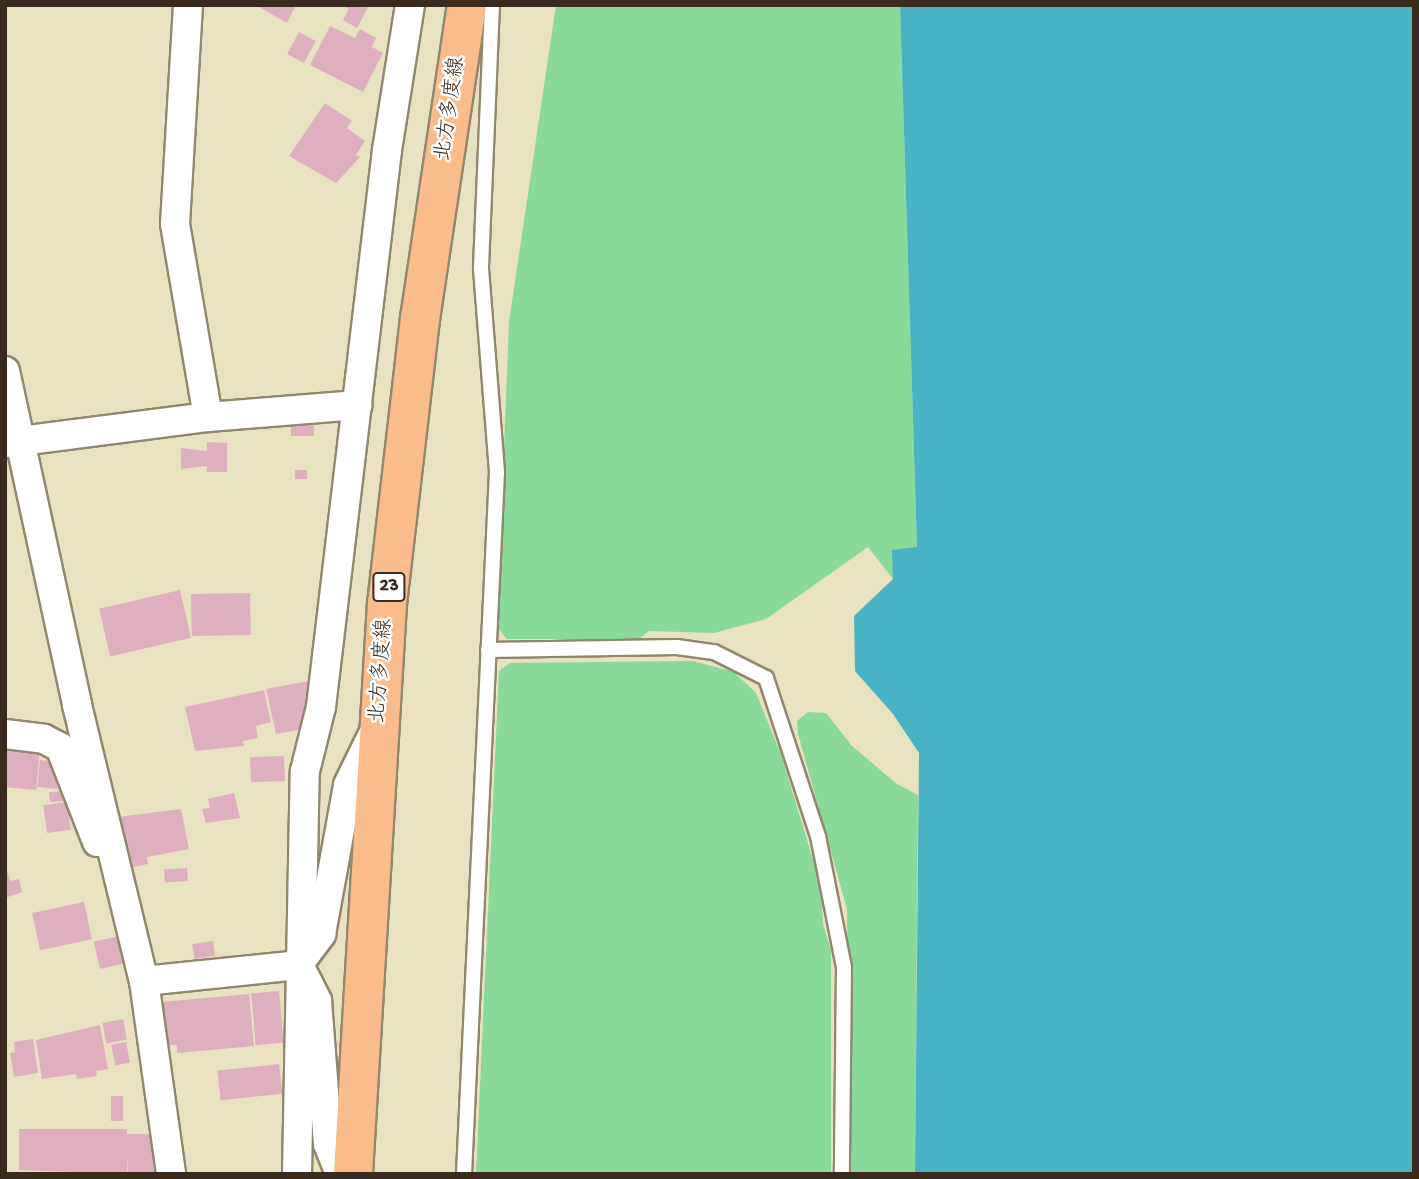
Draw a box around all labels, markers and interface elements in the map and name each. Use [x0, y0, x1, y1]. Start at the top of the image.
street label: 北方多度線 [432, 55, 472, 163]
road number: 23 [372, 572, 406, 602]
street label: 北方多度線 [367, 618, 399, 724]

